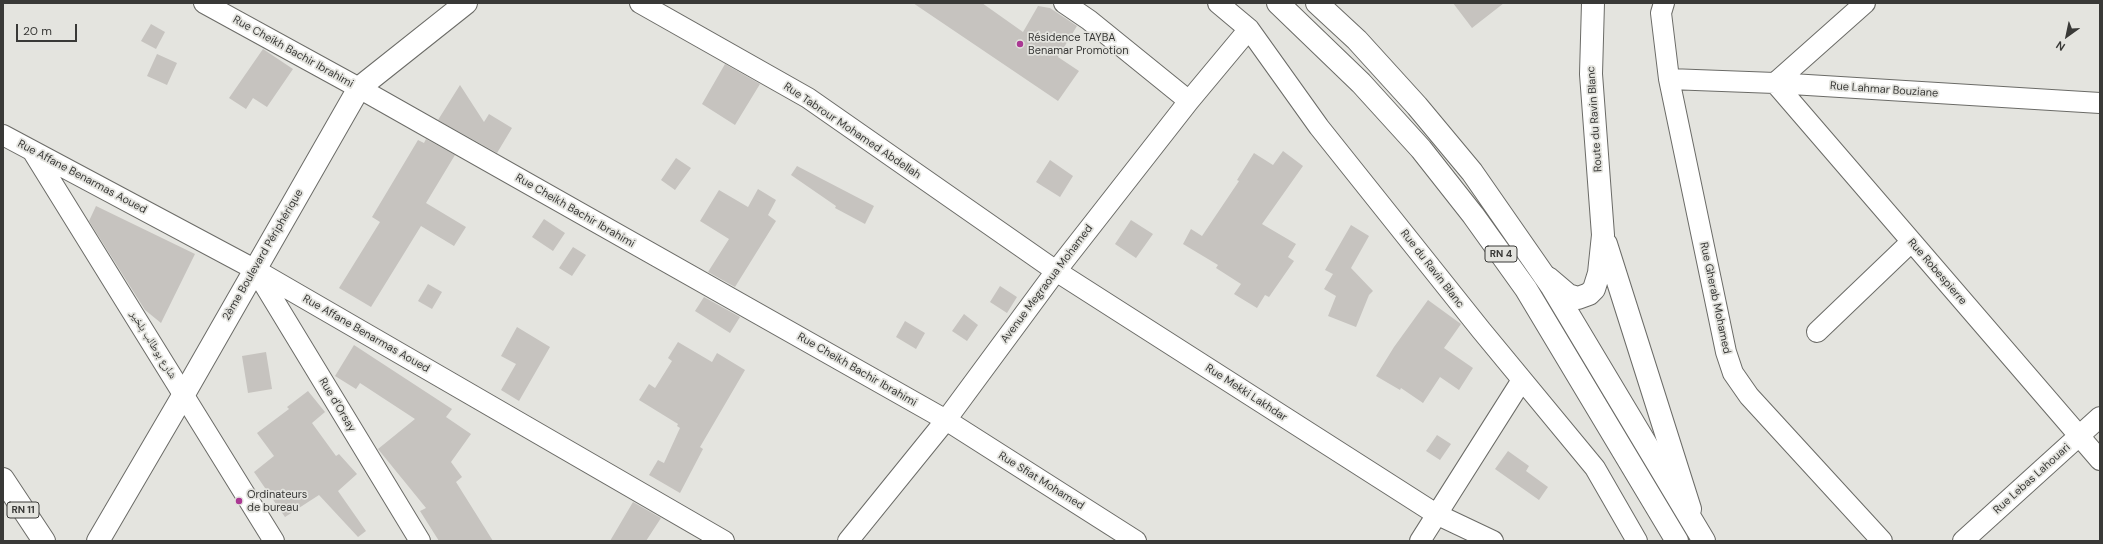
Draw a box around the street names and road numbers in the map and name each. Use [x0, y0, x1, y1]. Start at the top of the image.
street label: Rue Cheikh Bachir Ibrahimi [230, 13, 356, 91]
street label: Route du Ravin Blanc [1585, 66, 1605, 172]
street label: Rue Tabrour Mohamed Abdellah [781, 80, 923, 182]
street label: Rue Lahmar Bouziane [1829, 80, 1939, 100]
street label: Rue Affane Benarmas Aoued [15, 137, 149, 217]
street label: Rue Cheikh Bachir Ibrahimi [513, 171, 637, 251]
street label: 2ème Boulevard Périphérique [220, 187, 306, 323]
street label: Avenue Megraoua Mohamed [998, 222, 1096, 346]
street label: Rue du Ravin Blanc [1397, 227, 1467, 311]
street label: Rue Robespierre [1905, 236, 1969, 308]
street label: Rue Gherab Mohamed [1697, 241, 1733, 355]
road number: RN 4 [1485, 246, 1517, 262]
street label: Rue Affane Benarmas Aoued [300, 292, 432, 376]
street label: شارع بوطالب بلخير [127, 309, 179, 381]
street label: Rue Cheikh Bachir Ibrahimi [795, 330, 919, 410]
street label: Rue Mekki Lakhdar [1203, 362, 1289, 424]
street label: Rue d'Orsay [316, 376, 358, 434]
street label: Rue Lebas Lahouari [1991, 441, 2073, 517]
street label: Rue Sfiat Mohamed [996, 449, 1086, 513]
road number: RN 11 [7, 502, 39, 518]

